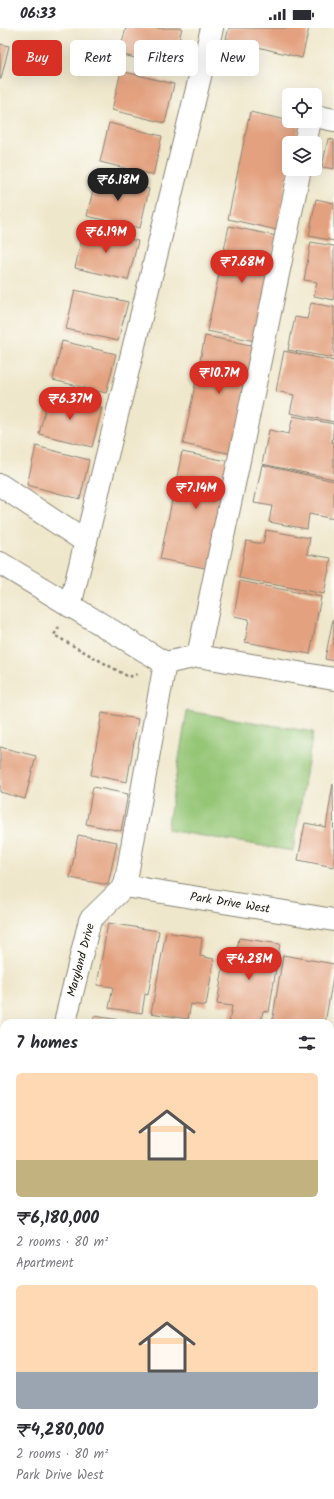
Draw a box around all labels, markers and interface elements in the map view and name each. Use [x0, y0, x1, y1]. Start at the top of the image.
text: 06:33 [20, 2, 56, 26]
chip: Buy [12, 40, 62, 76]
chip: Rent [70, 40, 126, 76]
chip: Filters [134, 40, 198, 76]
chip: New [206, 40, 259, 76]
map controls [282, 88, 322, 176]
button: locate [282, 88, 322, 128]
button: layers [282, 136, 322, 176]
pin: ₹6.18M [85, 168, 151, 202]
text: ₹6.18M [97, 170, 139, 191]
pin: ₹6.19M [73, 220, 139, 254]
text: ₹6.19M [85, 222, 127, 243]
pin: ₹7.68M [209, 250, 275, 284]
text: ₹7.68M [219, 252, 265, 273]
pin: ₹10.7M [186, 361, 252, 395]
text: ₹10.7M [199, 363, 239, 384]
pin: ₹6.37M [37, 387, 103, 421]
text: ₹6.37M [48, 389, 92, 410]
pin: ₹7.14M [163, 476, 229, 510]
text: ₹7.14M [175, 478, 217, 499]
street label: Park Drive West [189, 887, 272, 919]
street label: Maryland Drive [62, 921, 100, 999]
pin: ₹4.28M [216, 947, 282, 981]
text: ₹4.28M [226, 949, 272, 970]
text: 7 homes [16, 1030, 78, 1057]
icon: filters [296, 1032, 318, 1054]
icon: home [131, 1099, 203, 1171]
text: ₹6,180,000 [16, 1205, 99, 1232]
text: 2 rooms · 80 m² [16, 1232, 108, 1253]
text: Apartment [16, 1253, 74, 1274]
icon: home [131, 1311, 203, 1383]
text: ₹4,280,000 [16, 1417, 104, 1444]
text: 2 rooms · 80 m² [16, 1444, 108, 1465]
text: Park Drive West [16, 1465, 104, 1486]

